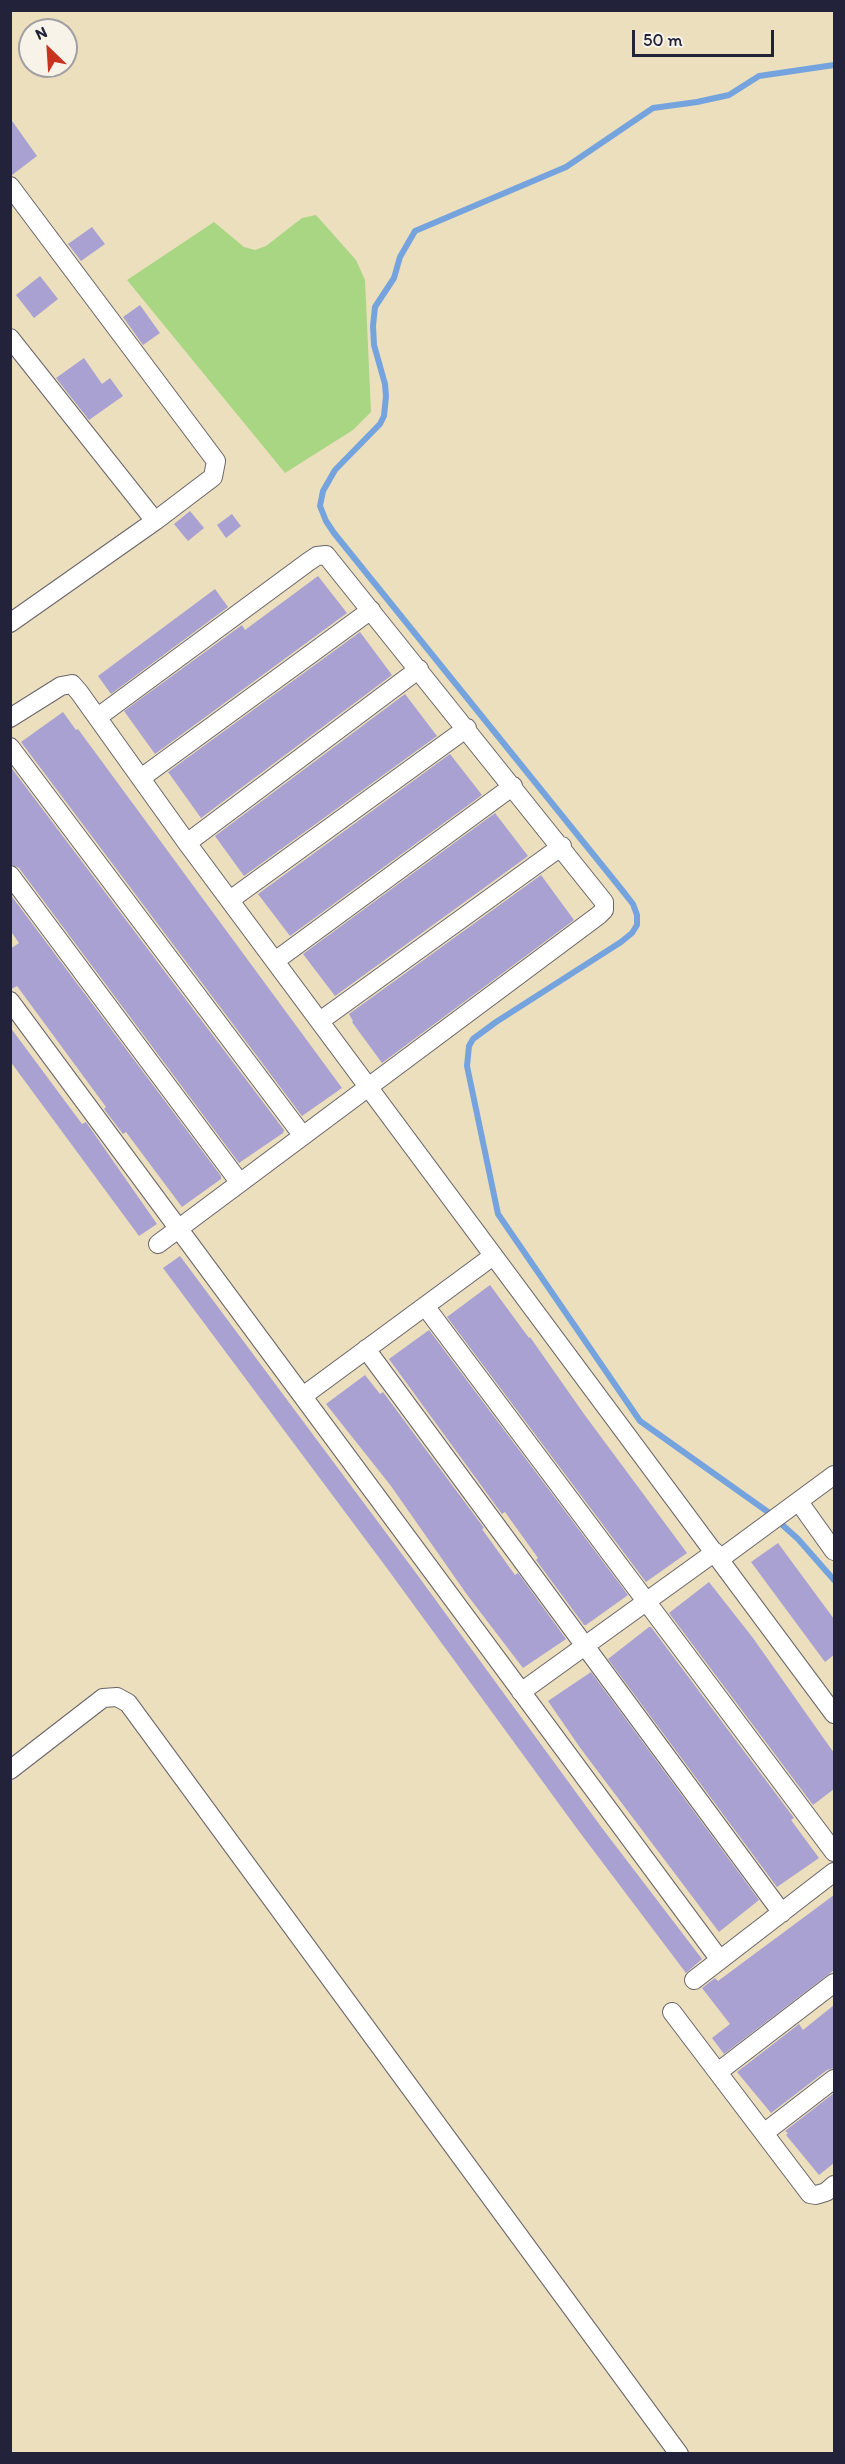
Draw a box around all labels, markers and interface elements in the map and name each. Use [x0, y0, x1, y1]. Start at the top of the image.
north arrow [18, 18, 78, 78]
scale bar [635, 18, 778, 56]
text: N [32, 22, 50, 44]
text: 50 m [643, 29, 683, 51]

